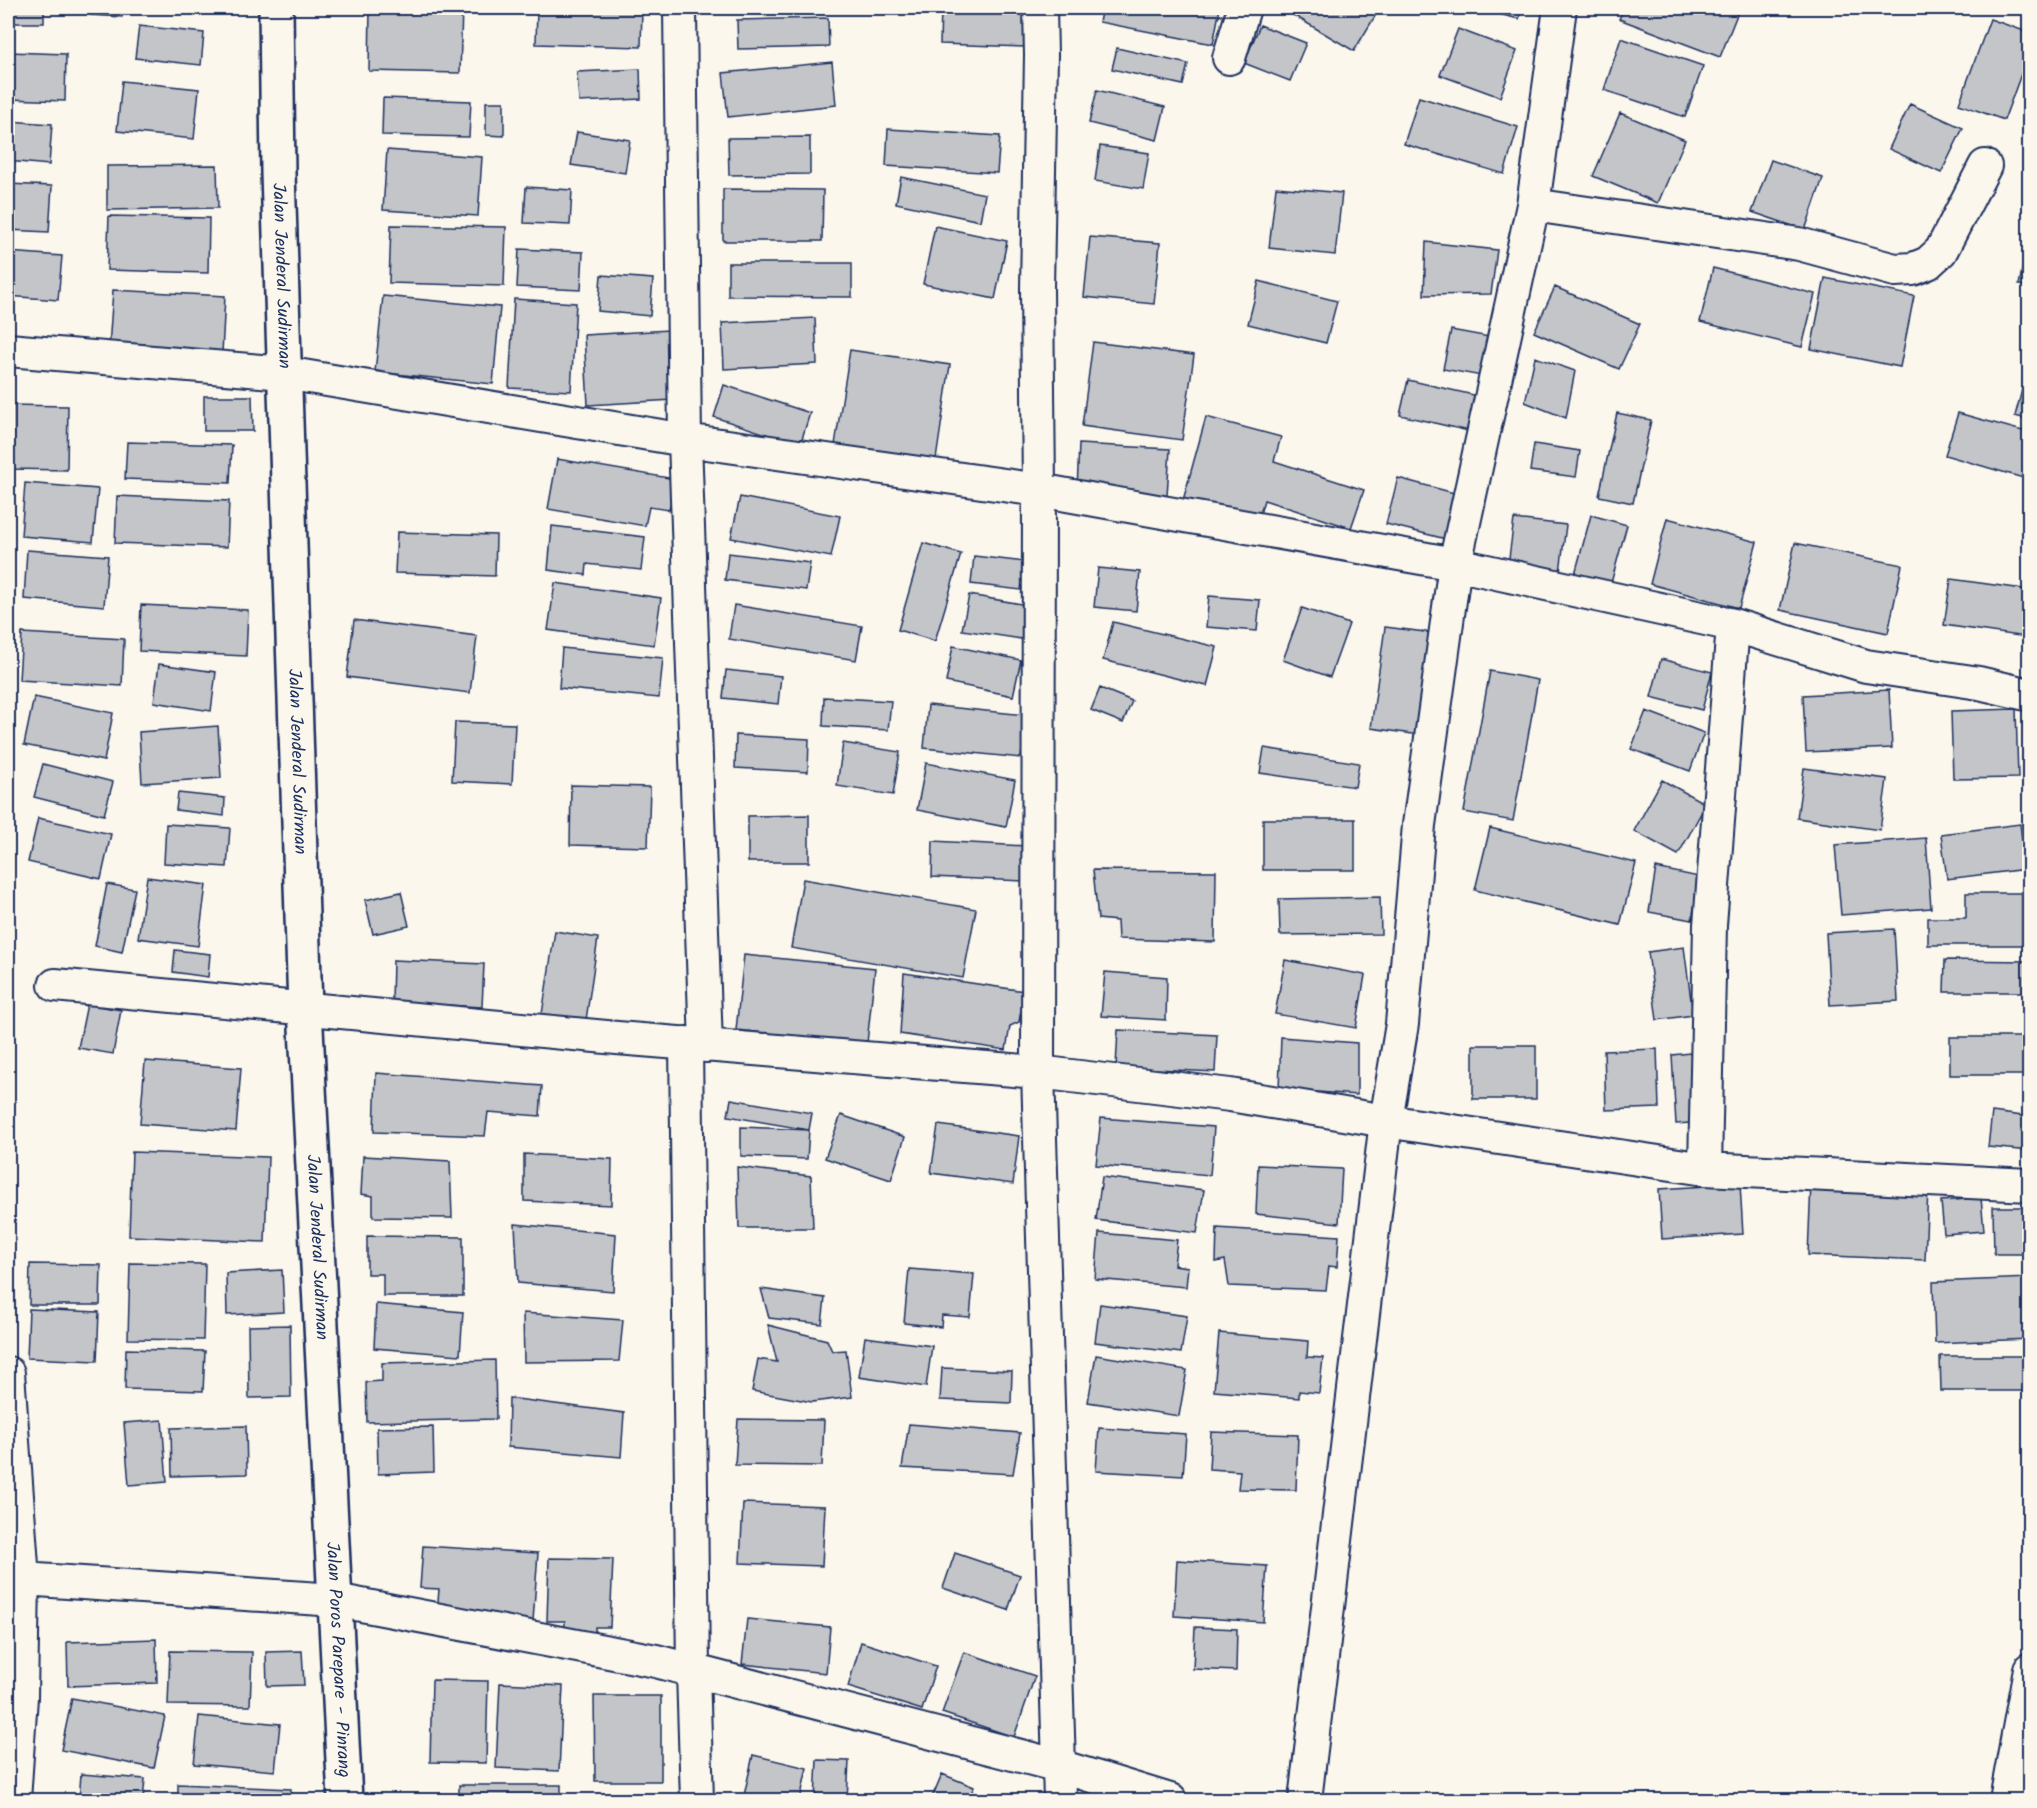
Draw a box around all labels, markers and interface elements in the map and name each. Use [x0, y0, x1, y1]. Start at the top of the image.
street label: Jalan Jenderal Sudirman [264, 183, 299, 369]
street label: Jalan Jenderal Sudirman [280, 668, 315, 855]
street label: Jalan Jenderal Sudirman [298, 1154, 336, 1341]
street label: Jalan Poros Parepare - Pinrang [317, 1541, 358, 1778]

